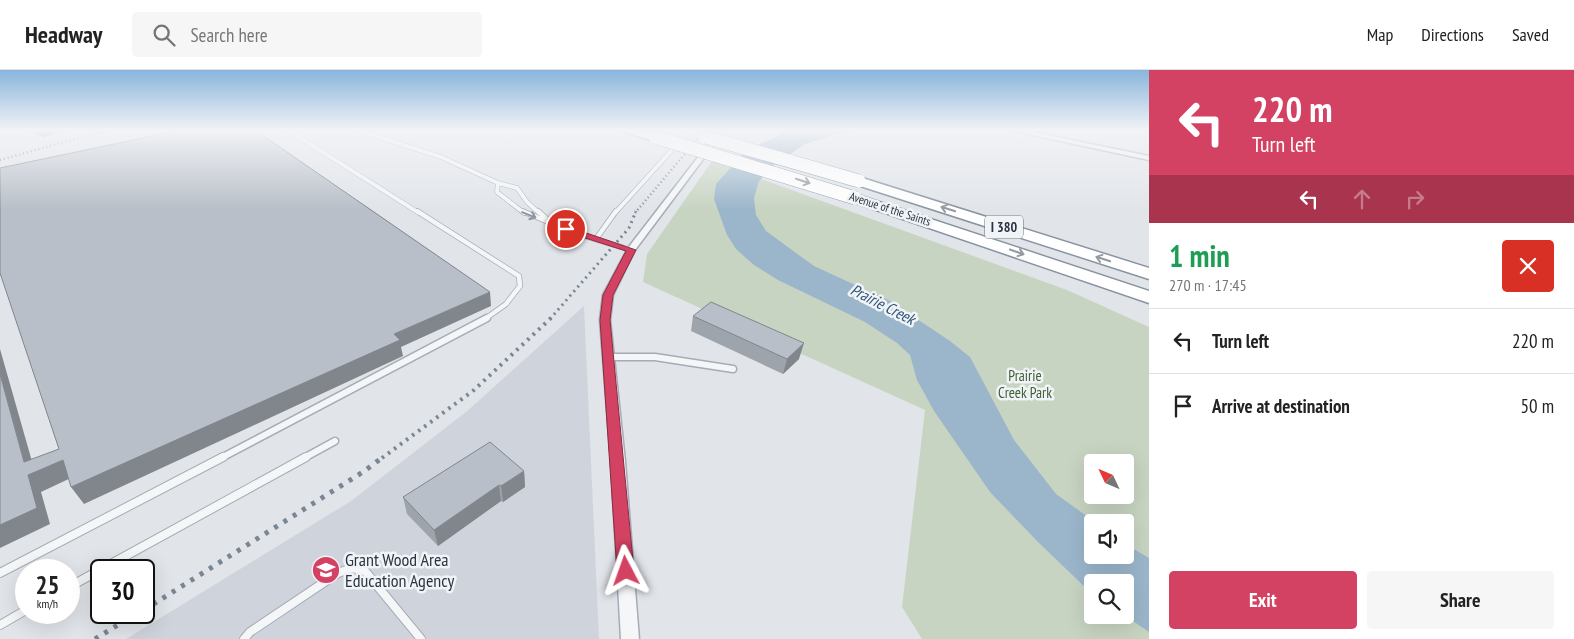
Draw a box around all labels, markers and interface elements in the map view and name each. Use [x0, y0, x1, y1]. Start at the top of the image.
search box [132, 12, 482, 57]
text: Headway [25, 19, 102, 50]
icon: search [150, 21, 178, 49]
text: Search here [190, 23, 268, 47]
text: Map [1367, 23, 1393, 46]
text: Directions [1421, 23, 1484, 46]
text: Saved [1512, 23, 1549, 46]
text: 220 m [1252, 86, 1333, 132]
icon: left [1169, 90, 1234, 155]
text: Turn left [1252, 130, 1316, 158]
one-way arrow [794, 177, 810, 186]
icon: left [1295, 185, 1323, 213]
icon: ahead [1348, 185, 1376, 213]
icon: right [1401, 185, 1429, 213]
street label: Avenue of the Saints [847, 188, 933, 229]
one-way arrow [940, 204, 956, 214]
pin [545, 208, 587, 250]
one-way arrow [521, 211, 536, 221]
icon: arrive [552, 215, 580, 243]
road number: I 380 [985, 216, 1023, 238]
text: 1 min [1169, 236, 1230, 275]
button: close [1502, 240, 1554, 292]
one-way arrow [1009, 248, 1025, 258]
one-way arrow [1095, 254, 1111, 263]
text: 270 m · 17:45 [1169, 275, 1247, 295]
water label: Prairie Creek [847, 279, 920, 330]
icon: left [1169, 327, 1197, 355]
text: Turn left [1212, 329, 1269, 353]
text: 220 m [1512, 329, 1554, 353]
park label: Prairie Creek Park [998, 366, 1052, 402]
icon: arrive [1169, 392, 1197, 420]
text: Arrive at destination [1212, 394, 1350, 418]
text: 50 m [1521, 394, 1554, 418]
north arrow [1084, 454, 1134, 504]
map controls [1084, 454, 1134, 624]
button: sound [1084, 514, 1134, 564]
position arrow [599, 544, 651, 596]
place label: Grant Wood Area Education Agency [345, 548, 454, 592]
school or university icon: Grant Wood Area Education Agency [311, 555, 341, 585]
speed limit sign: 30 [90, 559, 155, 624]
text: 25 [36, 569, 59, 601]
button: Exit [1169, 571, 1357, 629]
button: Share [1367, 571, 1554, 629]
button: search [1084, 574, 1134, 624]
text: km/h [37, 596, 58, 611]

